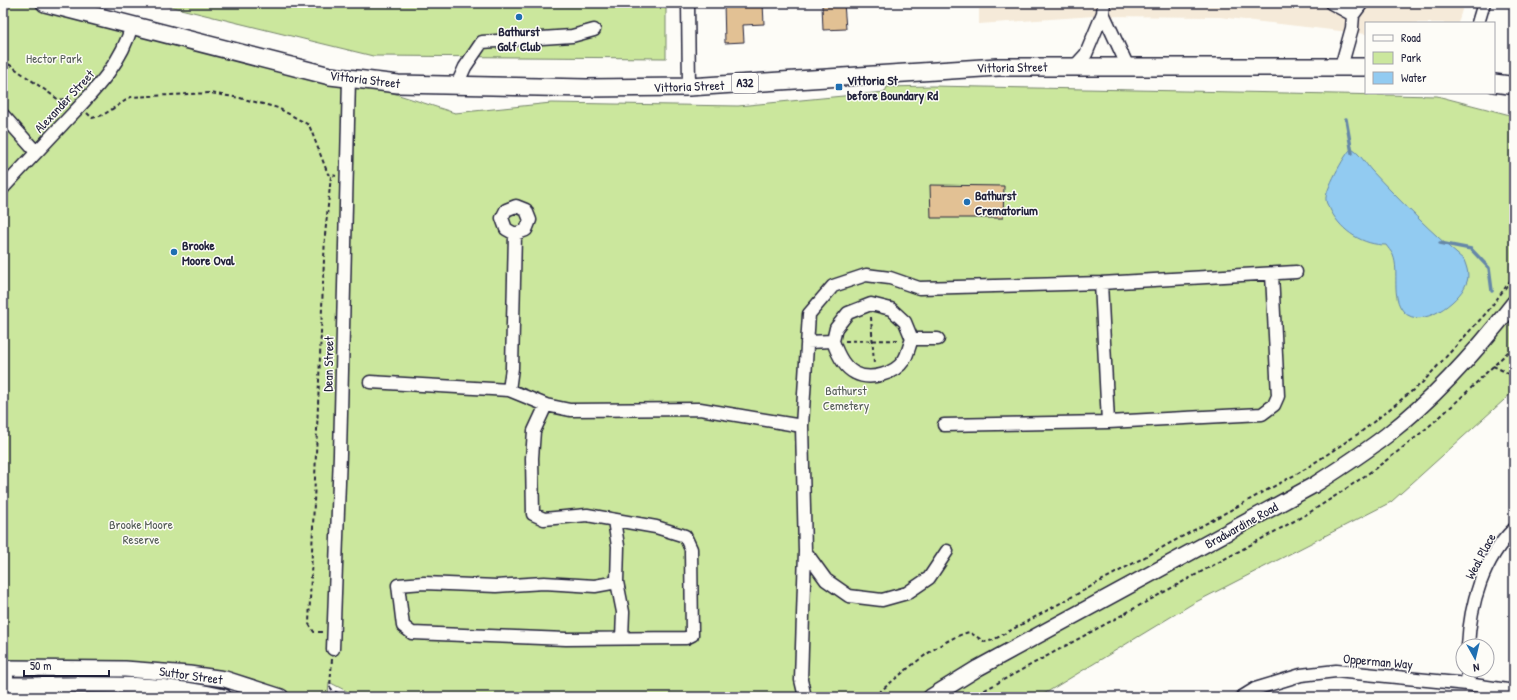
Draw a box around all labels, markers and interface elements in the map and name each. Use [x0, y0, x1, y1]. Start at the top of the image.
marker: Bathurst Golf Club [514, 12, 524, 22]
place label: Bathurst Golf Club [497, 22, 542, 55]
legend [1365, 22, 1495, 94]
text: Road [1401, 29, 1421, 46]
park label: Hector Park [26, 49, 82, 67]
text: Park [1401, 49, 1421, 66]
street label: Vittoria Street [977, 57, 1048, 77]
street label: Alexander Street [30, 65, 98, 136]
street label: Vittoria Street [329, 66, 402, 92]
text: Water [1401, 69, 1427, 86]
place label: Vittoria St before Boundary Rd [847, 71, 939, 105]
road number: A32 [732, 73, 758, 93]
street label: Vittoria Street [653, 76, 725, 96]
marker: Vittoria St before Boundary Rd [834, 82, 844, 92]
place label: Bathurst Crematorium [975, 186, 1038, 219]
marker: Bathurst Crematorium [962, 197, 972, 207]
place label: Brooke Moore Oval [182, 236, 235, 269]
marker: Brooke Moore Oval [169, 247, 179, 257]
street label: Dean Street [319, 336, 337, 392]
park label: Bathurst Cemetery [823, 381, 870, 414]
street label: Bradwardine Road [1201, 497, 1281, 553]
park label: Brooke Moore Reserve [109, 515, 173, 548]
street label: Weal Place [1460, 530, 1500, 582]
north arrow [1455, 638, 1495, 678]
street label: Opperman Way [1342, 649, 1414, 673]
scale bar [24, 652, 109, 678]
text: 50 m [30, 657, 51, 674]
text: N [1472, 661, 1480, 675]
street label: Suttor Street [158, 662, 224, 688]

